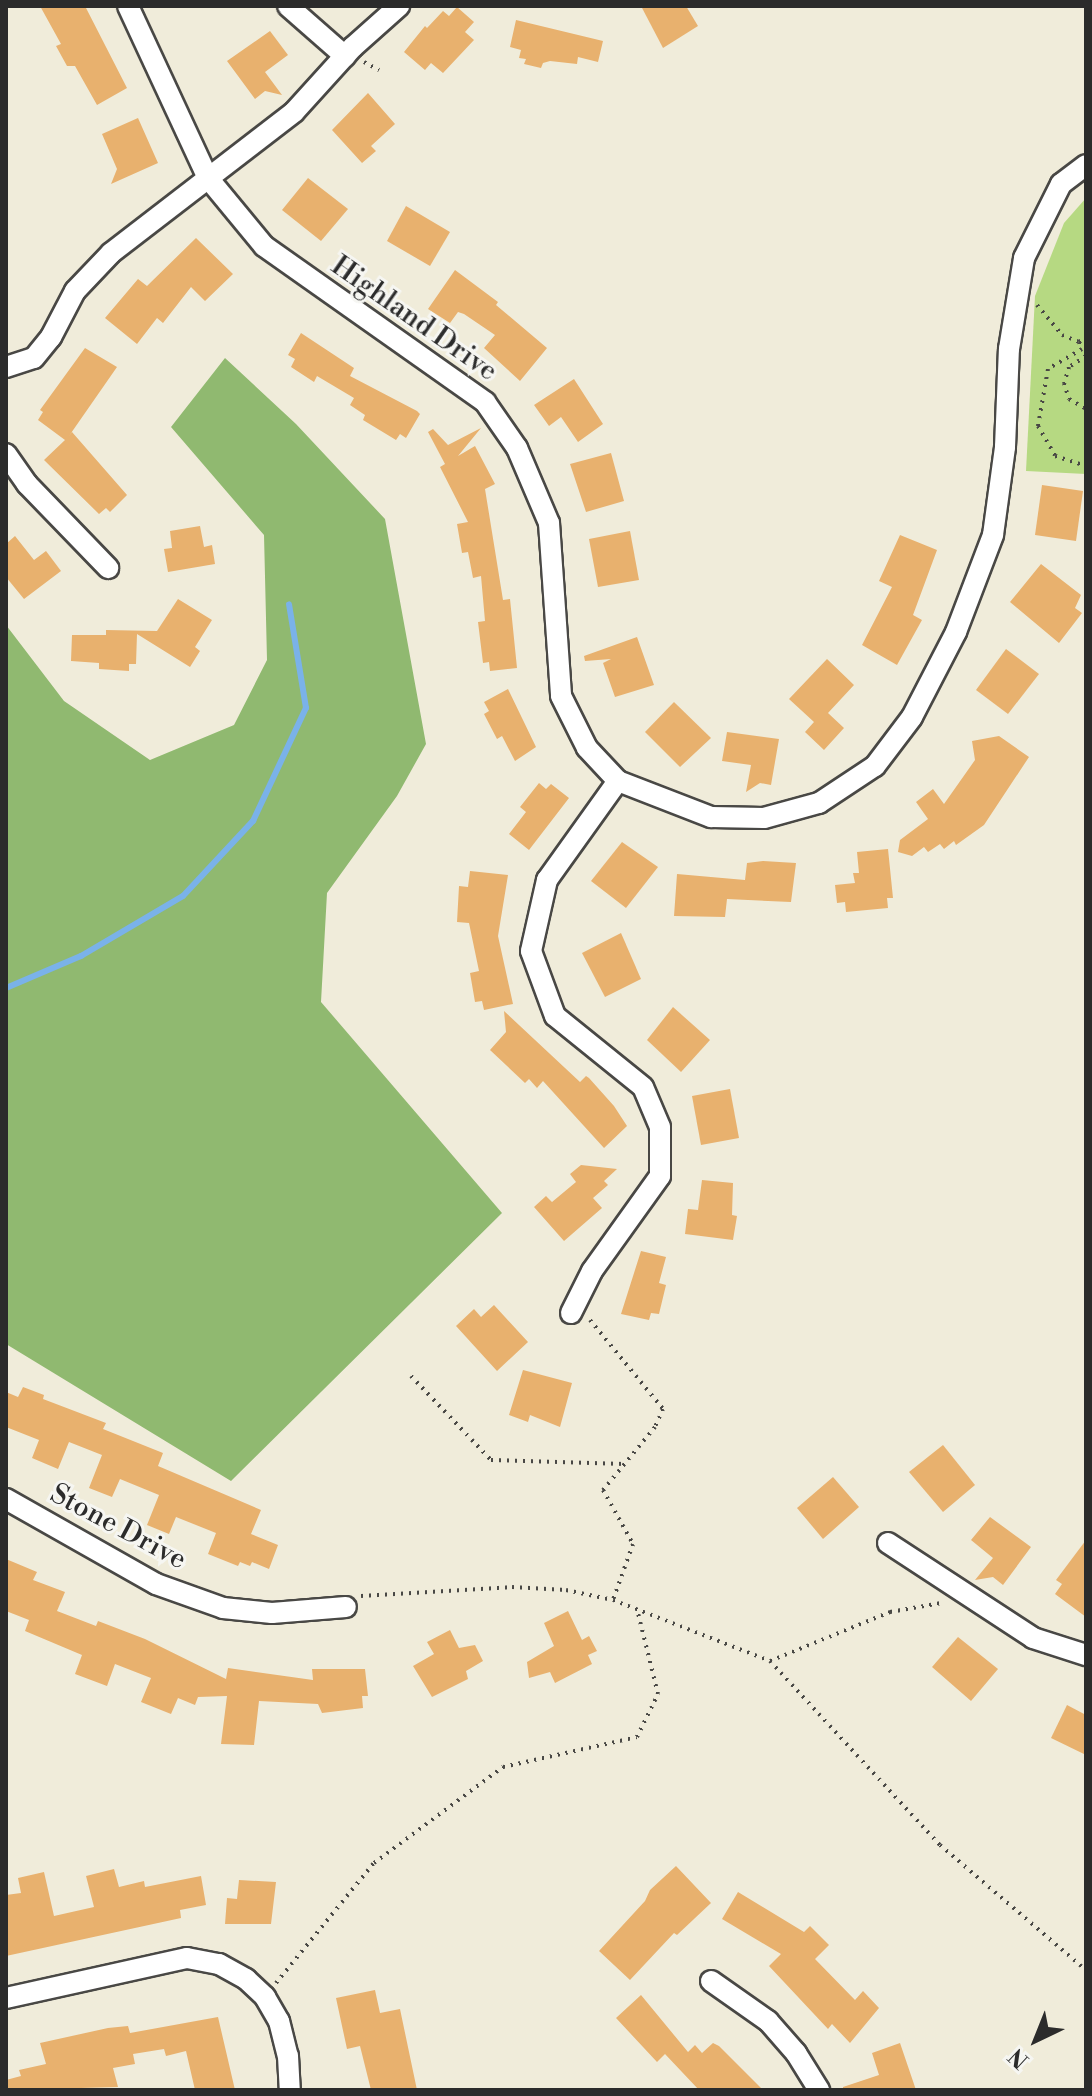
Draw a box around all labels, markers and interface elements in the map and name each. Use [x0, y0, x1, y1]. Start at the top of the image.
street label: Highland Drive [325, 249, 503, 389]
street label: Stone Drive [44, 1477, 192, 1577]
north arrow [996, 2000, 1076, 2080]
text: N [1004, 2042, 1035, 2074]

